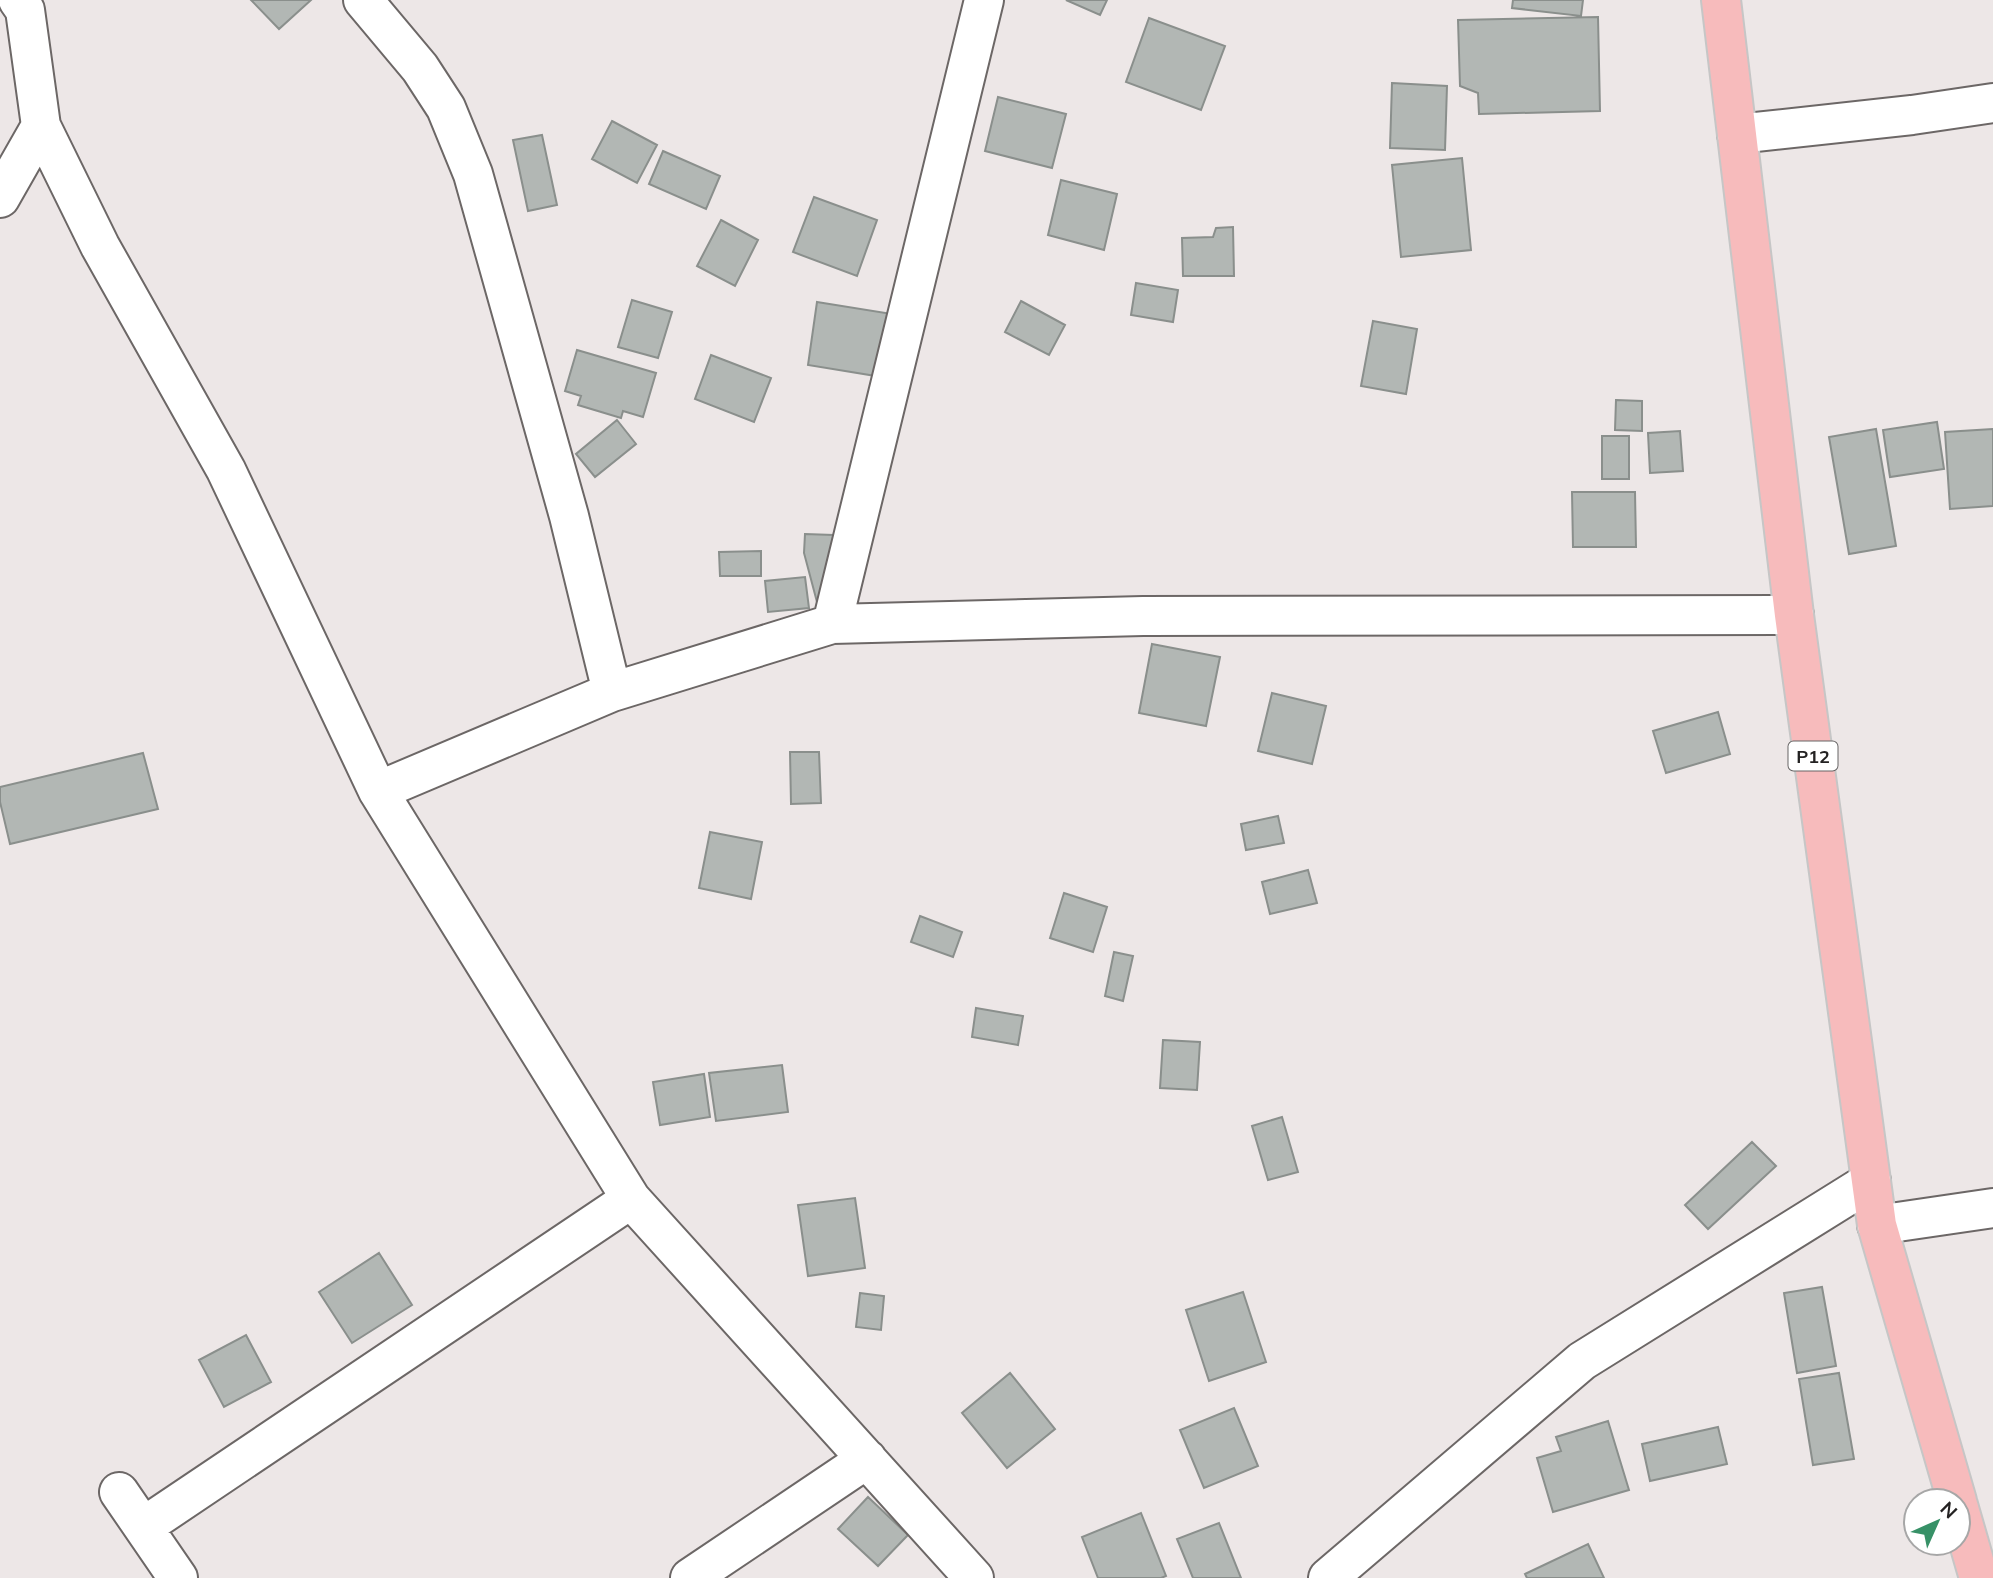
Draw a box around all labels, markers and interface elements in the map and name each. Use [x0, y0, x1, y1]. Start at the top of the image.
road number: P12 [1788, 742, 1838, 770]
north arrow [1902, 1487, 1972, 1557]
text: N [1935, 1496, 1963, 1524]

